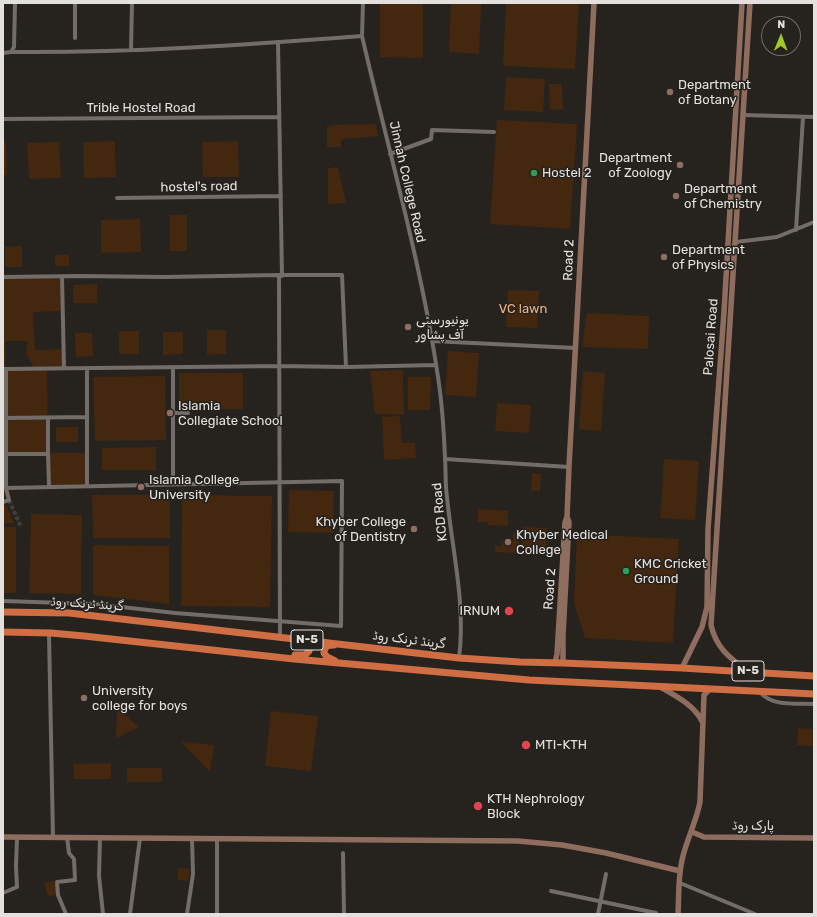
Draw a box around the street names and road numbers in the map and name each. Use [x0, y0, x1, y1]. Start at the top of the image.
street label: Trible Hostel Road [87, 100, 195, 116]
street label: Jinnah College Road [385, 120, 429, 244]
street label: hostel's road [160, 179, 238, 195]
street label: Road 2 [560, 239, 578, 281]
street label: Palosai Road [701, 298, 721, 376]
street label: KCD Road [429, 482, 451, 542]
street label: Road 2 [541, 568, 559, 610]
street label: گرینڈ ٹرنک روڈ [50, 594, 124, 614]
street label: گرینڈ ٹرنک روڈ [372, 628, 446, 652]
road number: N-5 [291, 630, 323, 650]
road number: N-5 [732, 661, 764, 681]
street label: پارک روڈ [732, 818, 774, 834]

